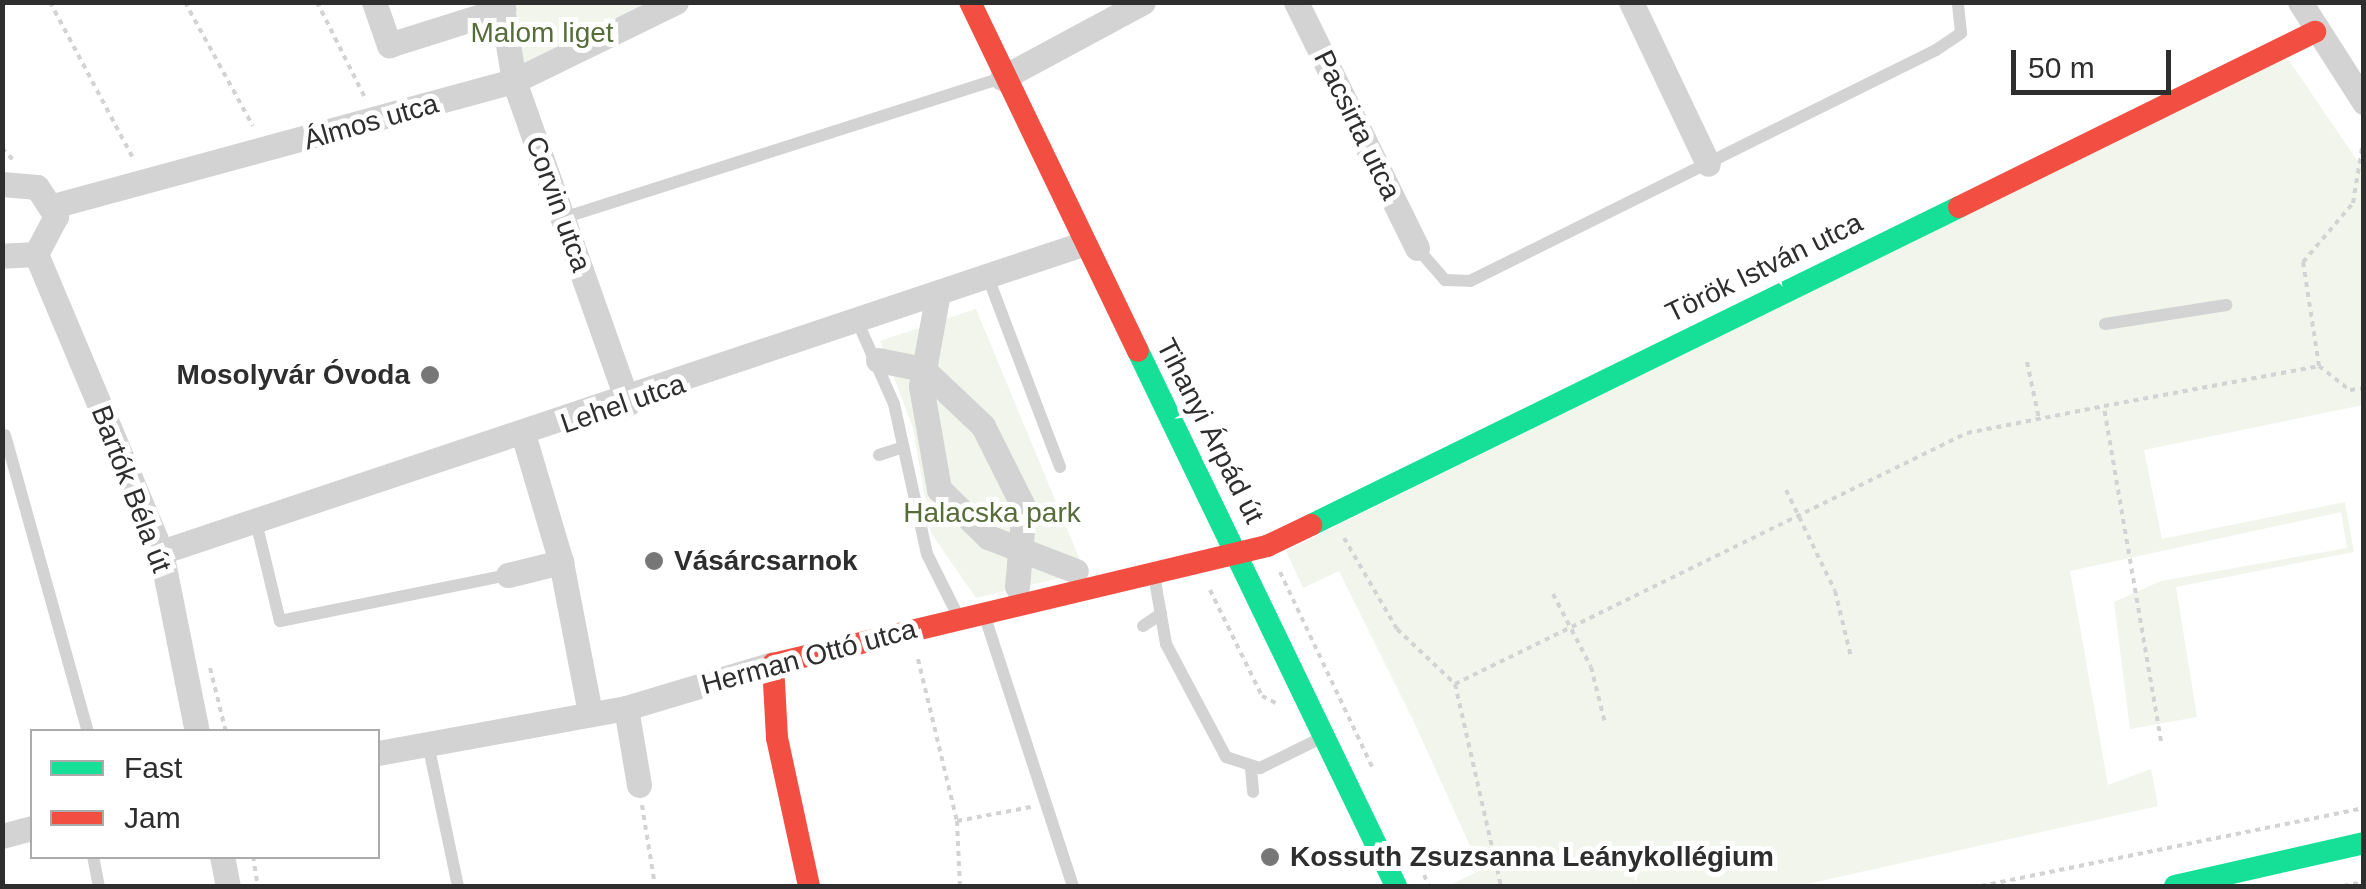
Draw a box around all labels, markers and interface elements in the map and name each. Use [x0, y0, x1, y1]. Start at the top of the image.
park label: Malom liget [470, 16, 614, 50]
scale bar [2016, 30, 2176, 92]
street label: Pacsirta utca [1306, 45, 1408, 205]
text: 50 m [2028, 51, 2095, 84]
street label: Álmos utca [300, 87, 442, 157]
street label: Corvin utca [518, 132, 598, 276]
street label: Török István utca [1660, 206, 1868, 330]
street label: Tihanyi Árpád út [1149, 333, 1271, 529]
place label: Mosolyvár Óvoda [177, 358, 410, 392]
marker: Mosolyvár Óvoda [419, 364, 441, 386]
street label: Lehel utca [556, 367, 690, 441]
street label: Bartók Béla út [84, 401, 178, 577]
park label: Halacska park [903, 496, 1081, 530]
place label: Vásárcsarnok [674, 544, 858, 578]
marker: Vásárcsarnok [643, 550, 665, 572]
street label: Herman Ottó utca [698, 612, 920, 702]
legend [30, 729, 380, 859]
text: Fast [124, 751, 182, 784]
text: Jam [124, 801, 181, 834]
place label: Kossuth Zsuzsanna Leánykollégium [1290, 840, 1774, 874]
marker: Kossuth Zsuzsanna Leánykollégium [1259, 846, 1281, 868]

